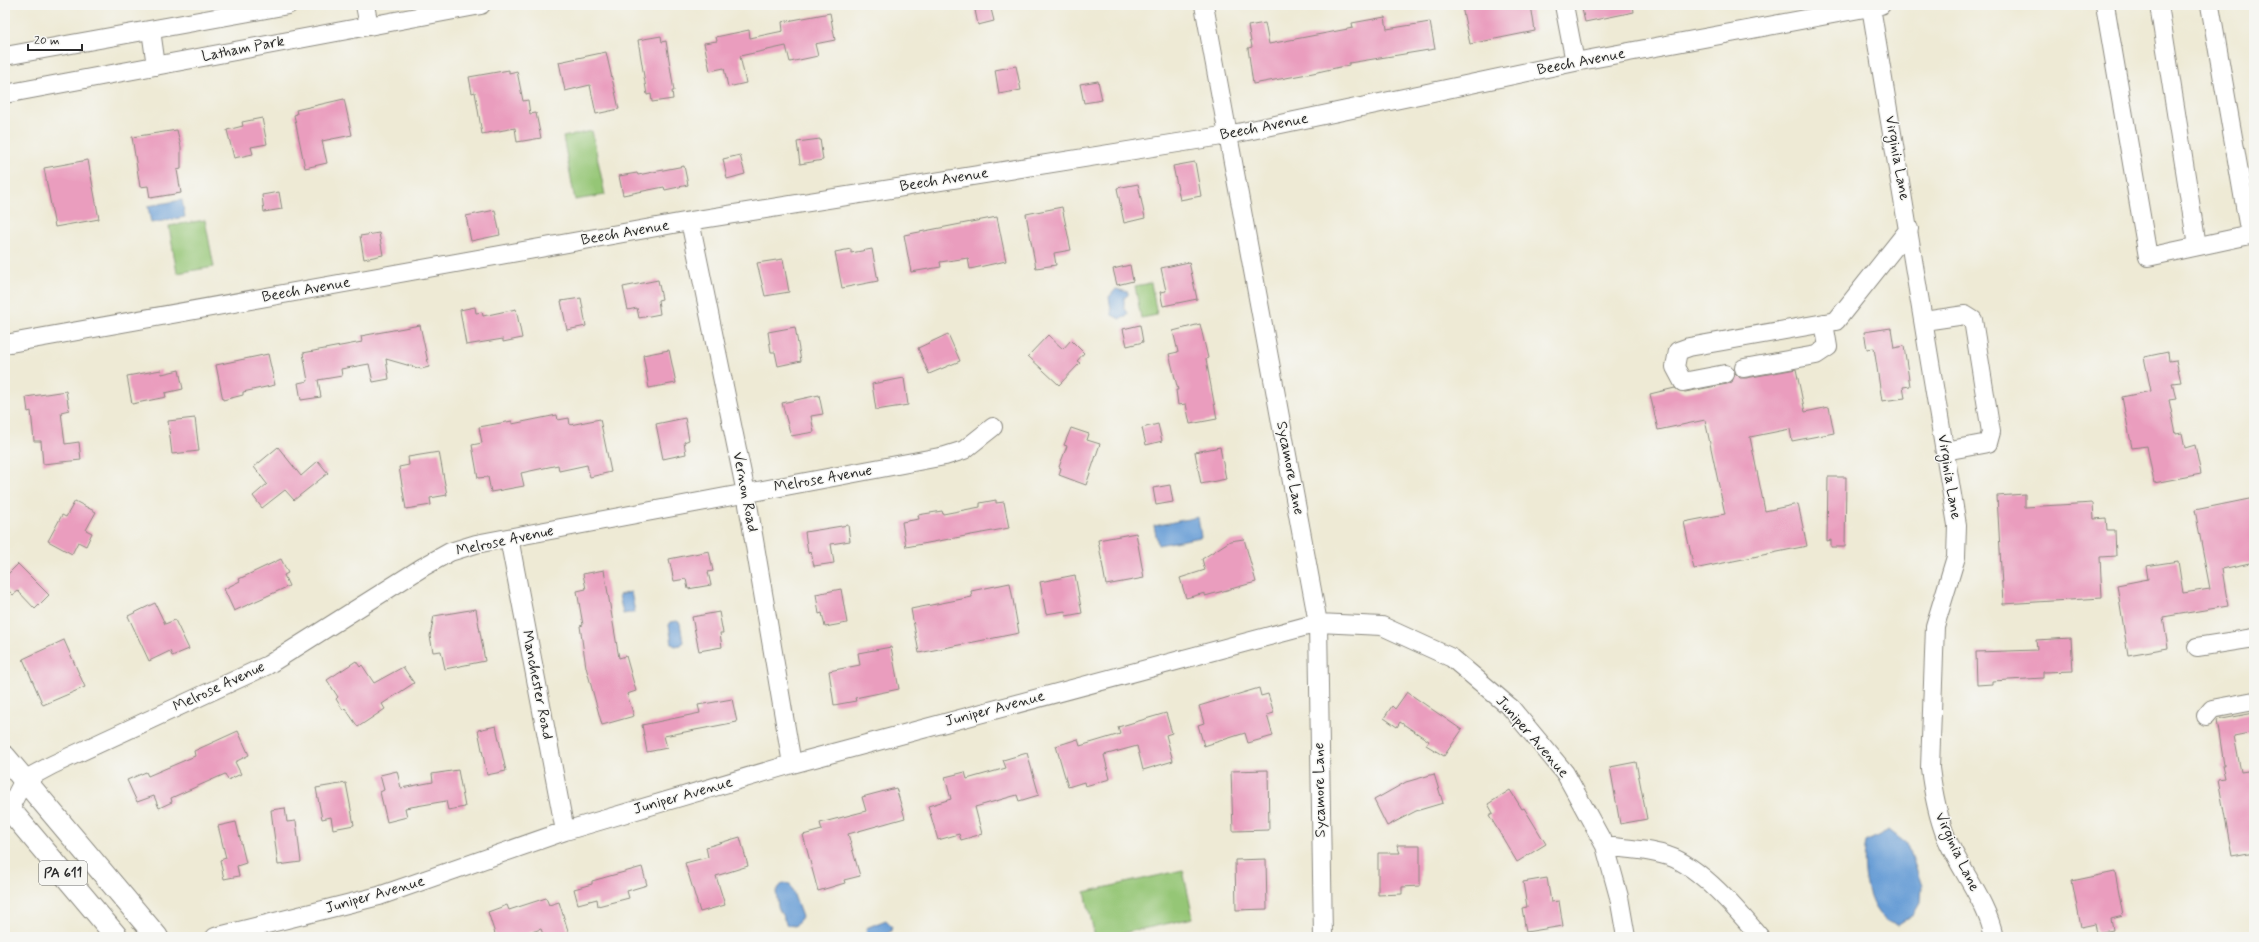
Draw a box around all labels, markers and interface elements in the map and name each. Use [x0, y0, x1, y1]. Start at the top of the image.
scale bar [28, 26, 82, 52]
street label: Latham Park [200, 31, 286, 67]
text: 20 m [34, 33, 60, 49]
street label: Beech Avenue [1535, 44, 1627, 80]
street label: Beech Avenue [1218, 109, 1310, 145]
street label: Virginia Lane [1879, 114, 1914, 202]
street label: Beech Avenue [898, 163, 990, 197]
street label: Beech Avenue [579, 215, 671, 251]
street label: Beech Avenue [260, 272, 352, 308]
street label: Sycamore Lane [1271, 419, 1309, 517]
street label: Virginia Lane [1931, 433, 1966, 521]
street label: Vernon Road [727, 450, 763, 534]
street label: Melrose Avenue [772, 460, 874, 497]
street label: Melrose Avenue [454, 521, 556, 561]
street label: Manchester Road [517, 629, 557, 741]
street label: Melrose Avenue [170, 657, 268, 717]
street label: Juniper Avenue [943, 686, 1047, 732]
street label: Juniper Avenue [1491, 692, 1573, 782]
street label: Sycamore Lane [1309, 742, 1331, 838]
street label: Juniper Avenue [631, 772, 735, 820]
street label: Virginia Lane [1929, 809, 1984, 895]
road number: PA 611 [39, 861, 87, 885]
street label: Juniper Avenue [323, 871, 427, 919]

